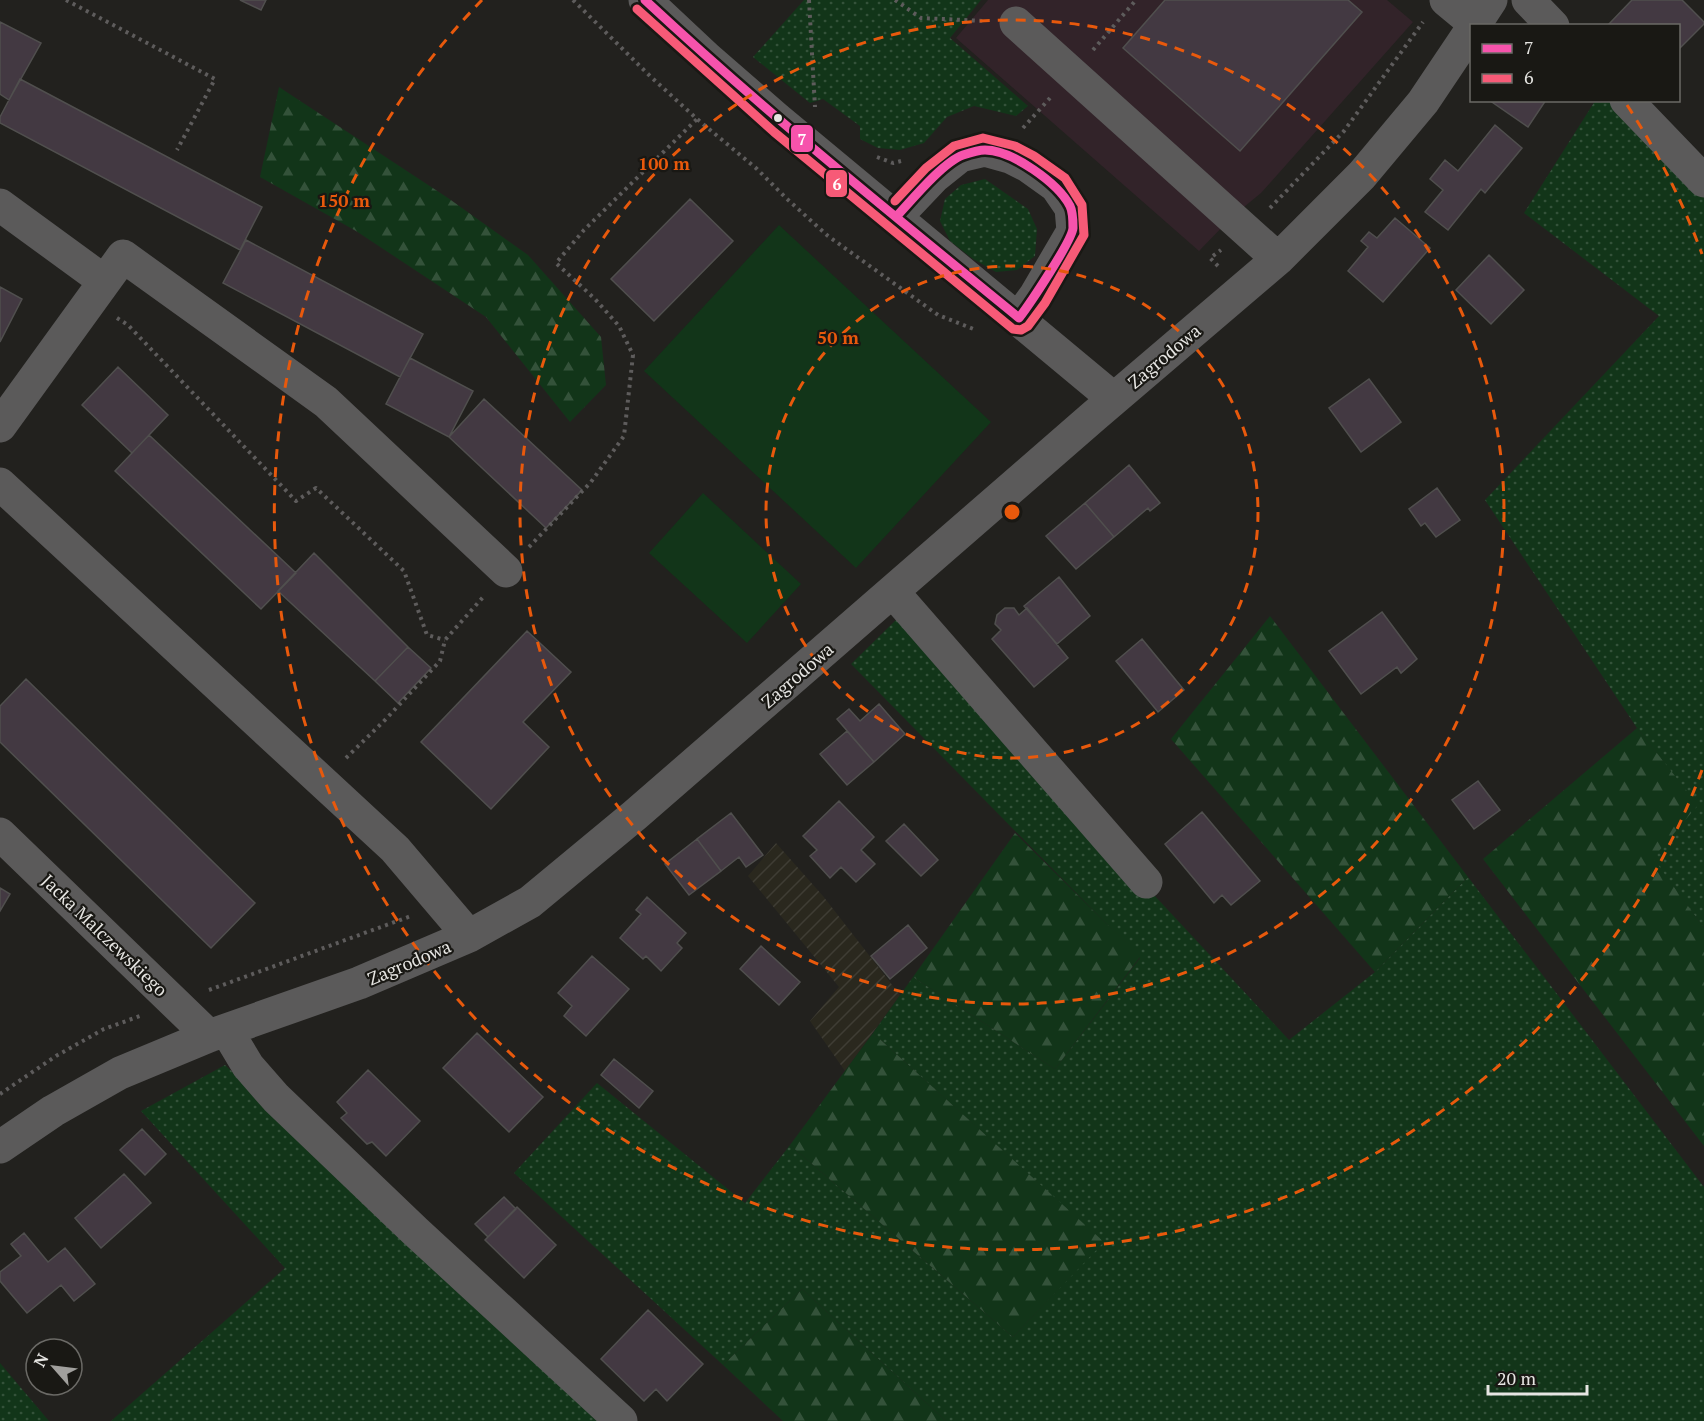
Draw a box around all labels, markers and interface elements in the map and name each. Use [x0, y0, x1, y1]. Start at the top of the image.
legend [1470, 24, 1680, 102]
text: 7 [1524, 35, 1534, 59]
text: 6 [1524, 65, 1534, 89]
unlabelled marker [772, 112, 784, 124]
line badge: 7 [790, 124, 814, 153]
text: 7 [797, 128, 807, 150]
text: 100 m [638, 151, 690, 175]
line badge: 6 [825, 169, 848, 198]
text: 6 [832, 173, 842, 195]
text: 150 m [318, 188, 370, 212]
street label: Zagrodowa [1122, 318, 1206, 394]
text: 50 m [817, 325, 859, 349]
centre of rings [1002, 502, 1022, 522]
street label: Zagrodowa [756, 637, 838, 713]
street label: Jacka Malczewskiego [37, 869, 173, 1001]
street label: Zagrodowa [364, 934, 454, 990]
north arrow [24, 1337, 84, 1397]
text: N [28, 1349, 53, 1370]
scale bar [1488, 1358, 1587, 1396]
text: 20 m [1497, 1366, 1537, 1390]

